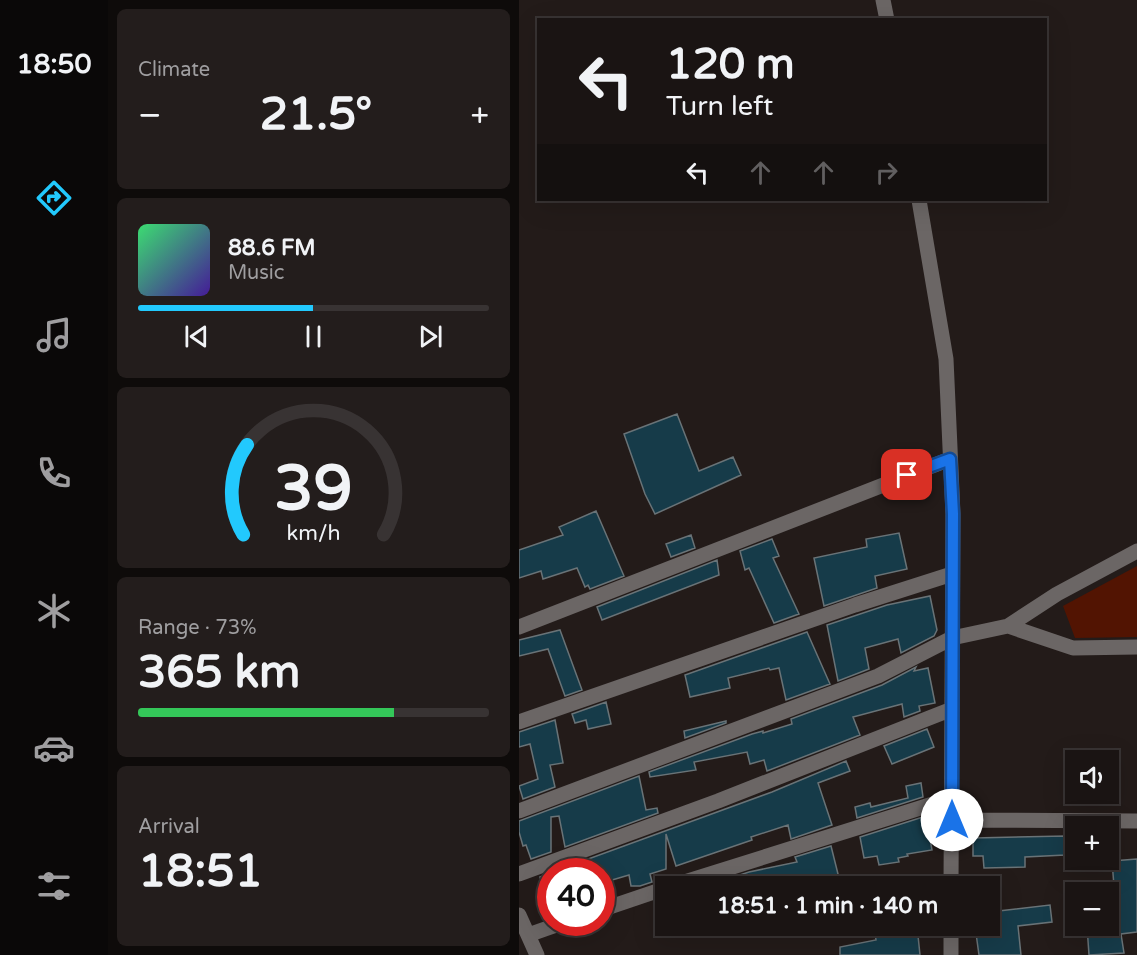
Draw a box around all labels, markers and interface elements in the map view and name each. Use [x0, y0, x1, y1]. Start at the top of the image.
text: 120 m [666, 39, 795, 90]
icon: left [567, 42, 645, 120]
text: 18:50 [17, 48, 91, 81]
text: Climate [138, 58, 210, 82]
text: 21.5° [260, 88, 372, 142]
text: Turn left [666, 90, 773, 123]
text: − [138, 96, 162, 135]
text: + [470, 96, 489, 135]
icon: left [681, 156, 714, 189]
icon: ahead [744, 156, 777, 189]
icon: ahead [807, 156, 840, 189]
icon: right [870, 156, 903, 189]
icon: directions [33, 177, 75, 219]
text: 88.6 FM [228, 235, 316, 261]
text: Music [228, 261, 284, 285]
icon: music [33, 314, 75, 356]
icon: previous [180, 320, 213, 353]
icon: pause [297, 320, 330, 353]
icon: next [414, 320, 447, 353]
pin [881, 449, 932, 500]
icon: phone [33, 452, 75, 494]
text: 39 [274, 452, 353, 527]
icon: arrive [890, 458, 923, 491]
text: km/h [287, 520, 340, 546]
icon: climate [33, 590, 75, 632]
text: Range · 73% [138, 616, 257, 640]
text: 365 km [138, 646, 300, 700]
icon: car [33, 727, 75, 769]
map controls [1065, 750, 1119, 936]
button: sound [1065, 750, 1119, 804]
position arrow [920, 788, 984, 852]
text: Arrival [138, 815, 200, 839]
button: + [1065, 816, 1119, 870]
text: 18:51 [138, 845, 263, 899]
speed limit sign: 40 [537, 858, 615, 936]
icon: filters [33, 865, 75, 907]
button: − [1065, 882, 1119, 936]
text: 18:51 · 1 min · 140 m [717, 893, 938, 919]

